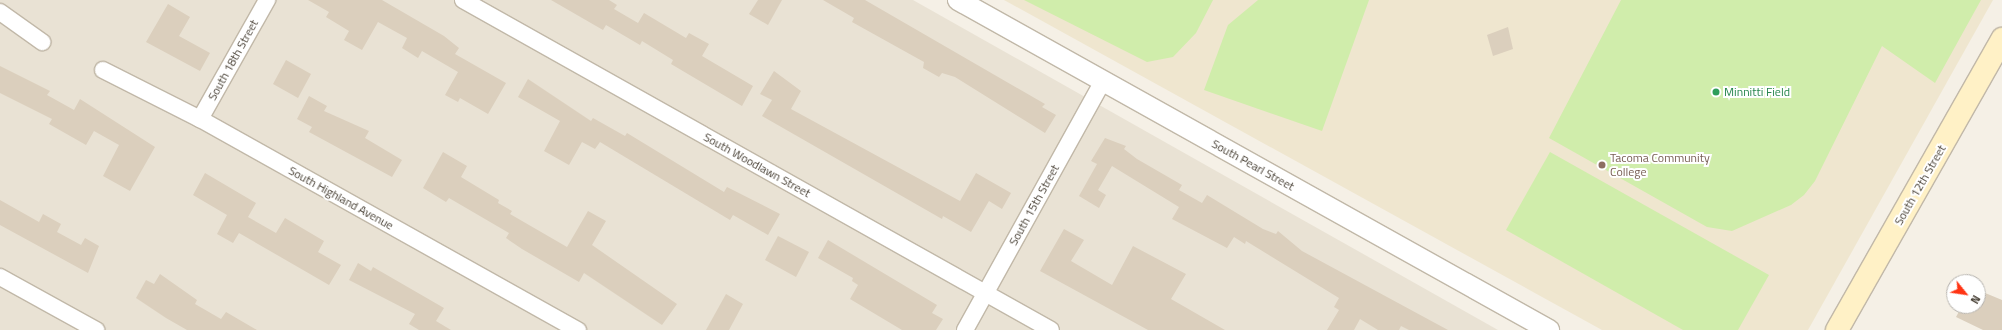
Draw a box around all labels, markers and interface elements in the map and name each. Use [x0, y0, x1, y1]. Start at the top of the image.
street label: South 18th Street [205, 17, 261, 103]
place label: Minnitti Field [1724, 85, 1790, 99]
marker: Minnitti Field [1711, 87, 1721, 97]
street label: South Woodlawn Street [701, 130, 813, 200]
street label: South Pearl Street [1209, 136, 1297, 194]
street label: South 12th Street [1891, 142, 1949, 228]
place label: Tacoma Community College [1610, 151, 1710, 179]
marker: Tacoma Community College [1597, 160, 1607, 170]
street label: South 15th Street [1006, 162, 1062, 248]
street label: South Highland Avenue [286, 163, 396, 233]
north arrow [1946, 274, 1986, 314]
text: N [1967, 292, 1984, 307]

